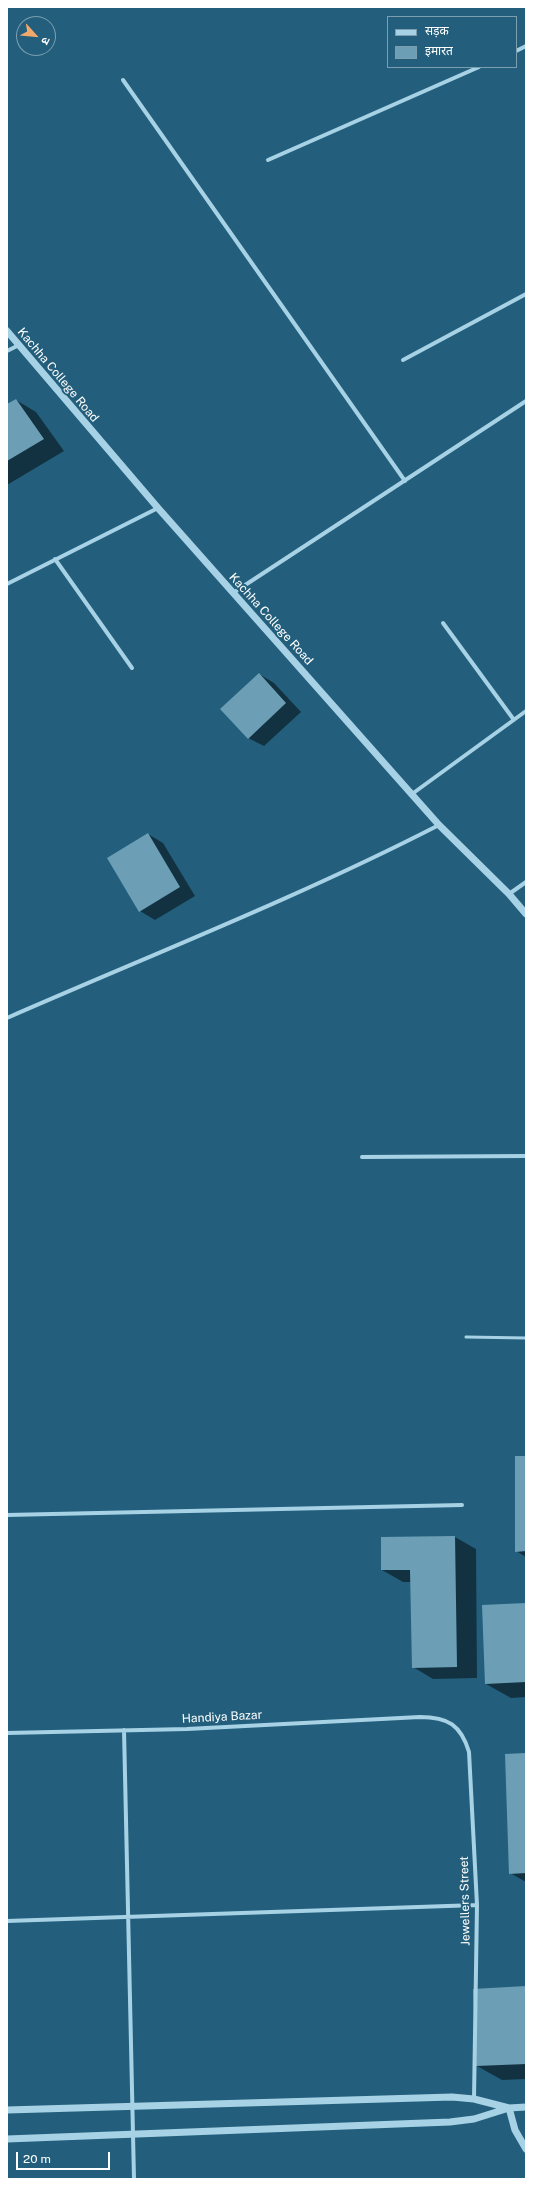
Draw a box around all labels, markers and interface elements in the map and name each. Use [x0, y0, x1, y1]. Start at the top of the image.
north arrow [16, 16, 56, 56]
legend [387, 16, 517, 68]
text: सड़क [425, 24, 449, 38]
text: उ [39, 35, 53, 47]
text: इमारत [425, 44, 453, 58]
street label: Kachha College Road [14, 325, 102, 425]
street label: Kachha College Road [226, 570, 316, 668]
street label: Handiya Bazar [181, 1708, 263, 1726]
street label: Jewellers Street [457, 1856, 473, 1946]
scale bar [18, 2144, 112, 2170]
text: 20 m [23, 2152, 51, 2166]

